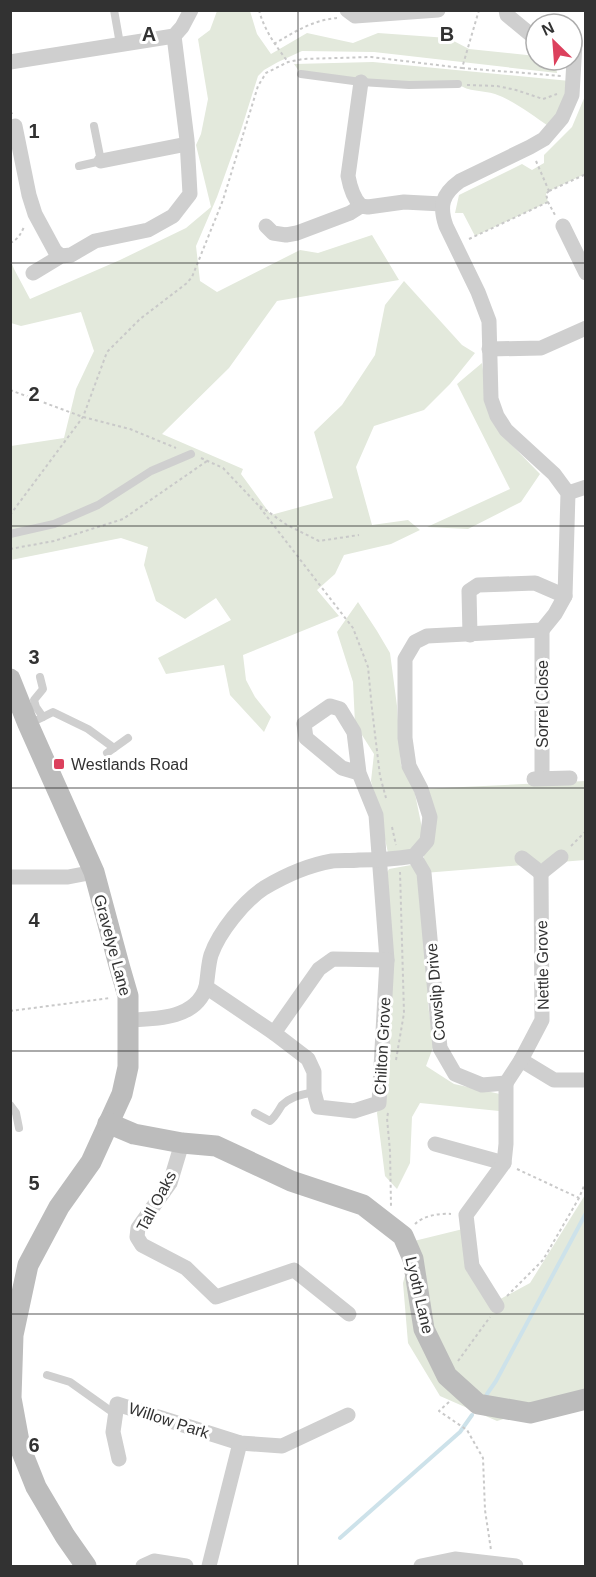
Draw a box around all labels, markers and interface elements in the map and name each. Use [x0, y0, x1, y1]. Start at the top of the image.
north arrow [524, 12, 584, 72]
text: N [539, 19, 557, 39]
text: A [142, 23, 156, 45]
text: B [440, 23, 454, 45]
text: 1 [28, 120, 40, 142]
text: 2 [28, 383, 40, 405]
text: 3 [28, 646, 40, 668]
street label: Sorrel Close [534, 660, 551, 748]
place label: Westlands Road [71, 756, 188, 773]
marker: Westlands Road [52, 757, 66, 771]
street label: Gravelye Lane [91, 893, 134, 998]
text: 4 [28, 909, 40, 931]
street label: Nettle Grove [533, 920, 552, 1010]
street label: Cowslip Drive [423, 942, 448, 1041]
street label: Chilton Grove [371, 997, 394, 1095]
street label: Tall Oaks [133, 1168, 179, 1234]
text: 5 [28, 1172, 40, 1194]
street label: Lyoth Lane [402, 1255, 437, 1335]
street label: Willow Park [126, 1399, 212, 1442]
text: 6 [28, 1434, 40, 1456]

